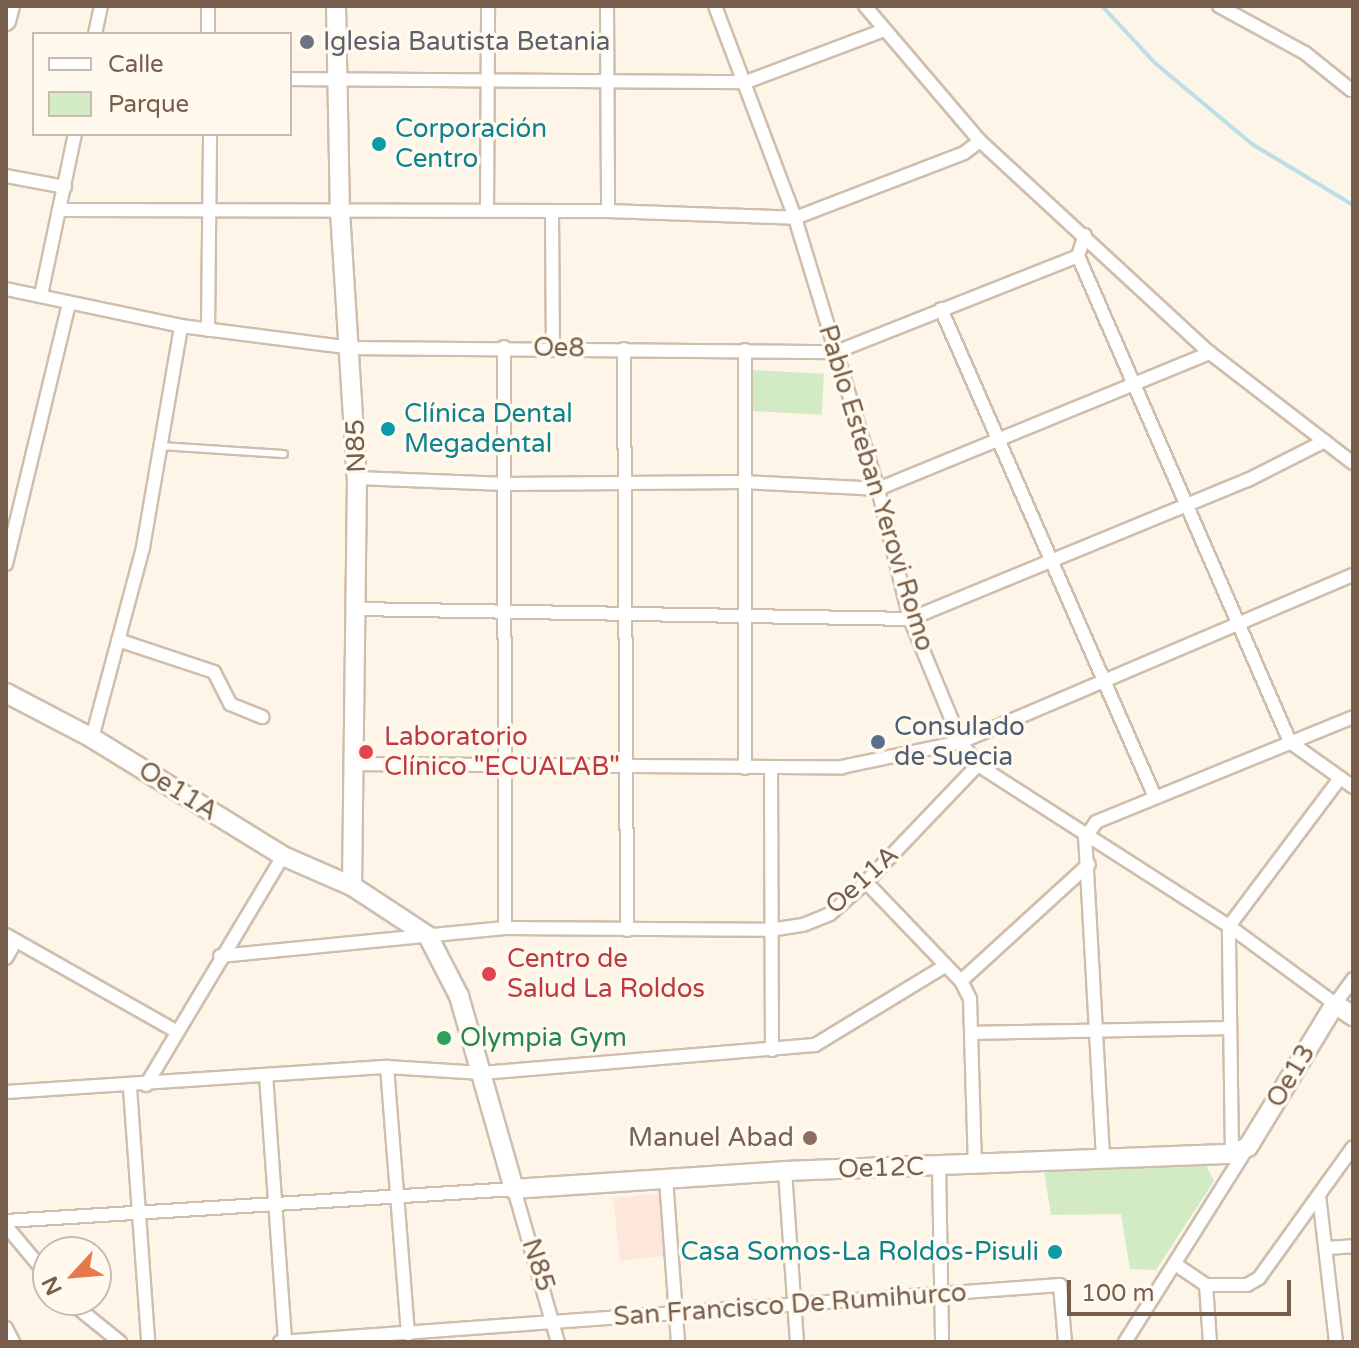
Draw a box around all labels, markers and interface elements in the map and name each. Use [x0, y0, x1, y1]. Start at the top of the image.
place label: Iglesia Bautista Betania [323, 26, 610, 58]
legend [32, 32, 292, 136]
marker: Iglesia Bautista Betania [298, 33, 316, 51]
text: Calle [108, 50, 164, 79]
text: Parque [108, 90, 189, 119]
place label: Corporación Centro [395, 113, 547, 174]
marker: Corporación Centro [370, 135, 388, 153]
street label: Pablo Esteban Yerovi Romo [811, 321, 941, 655]
street label: Oe8 [533, 332, 585, 364]
place label: Clínica Dental Megadental [404, 398, 573, 460]
street label: N85 [339, 419, 373, 473]
marker: Clínica Dental Megadental [379, 420, 397, 438]
place label: Consulado de Suecia [894, 711, 1025, 772]
place label: Laboratorio Clínico "ECUALAB" [384, 721, 620, 782]
marker: Consulado de Suecia [869, 733, 887, 751]
marker: Laboratorio Clínico "ECUALAB" [355, 741, 377, 763]
street label: Oe11A [133, 755, 223, 827]
street label: Oe11A [819, 839, 905, 921]
place label: Centro de Salud La Roldos [507, 943, 705, 1004]
marker: Centro de Salud La Roldos [478, 963, 500, 985]
place label: Olympia Gym [460, 1022, 627, 1054]
marker: Olympia Gym [435, 1029, 453, 1047]
street label: Oe13 [1260, 1039, 1322, 1113]
place label: Manuel Abad [628, 1122, 794, 1154]
marker: Manuel Abad [801, 1129, 819, 1147]
street label: Oe12C [837, 1151, 925, 1185]
street label: N85 [515, 1235, 561, 1295]
north arrow [32, 1236, 112, 1316]
place label: Casa Somos-La Roldos-Pisuli [680, 1236, 1039, 1268]
marker: Casa Somos-La Roldos-Pisuli [1046, 1243, 1064, 1261]
scale bar [1071, 1264, 1295, 1314]
text: N [37, 1272, 68, 1299]
street label: San Francisco De Rumihurco [612, 1277, 968, 1333]
text: 100 m [1081, 1279, 1155, 1308]

